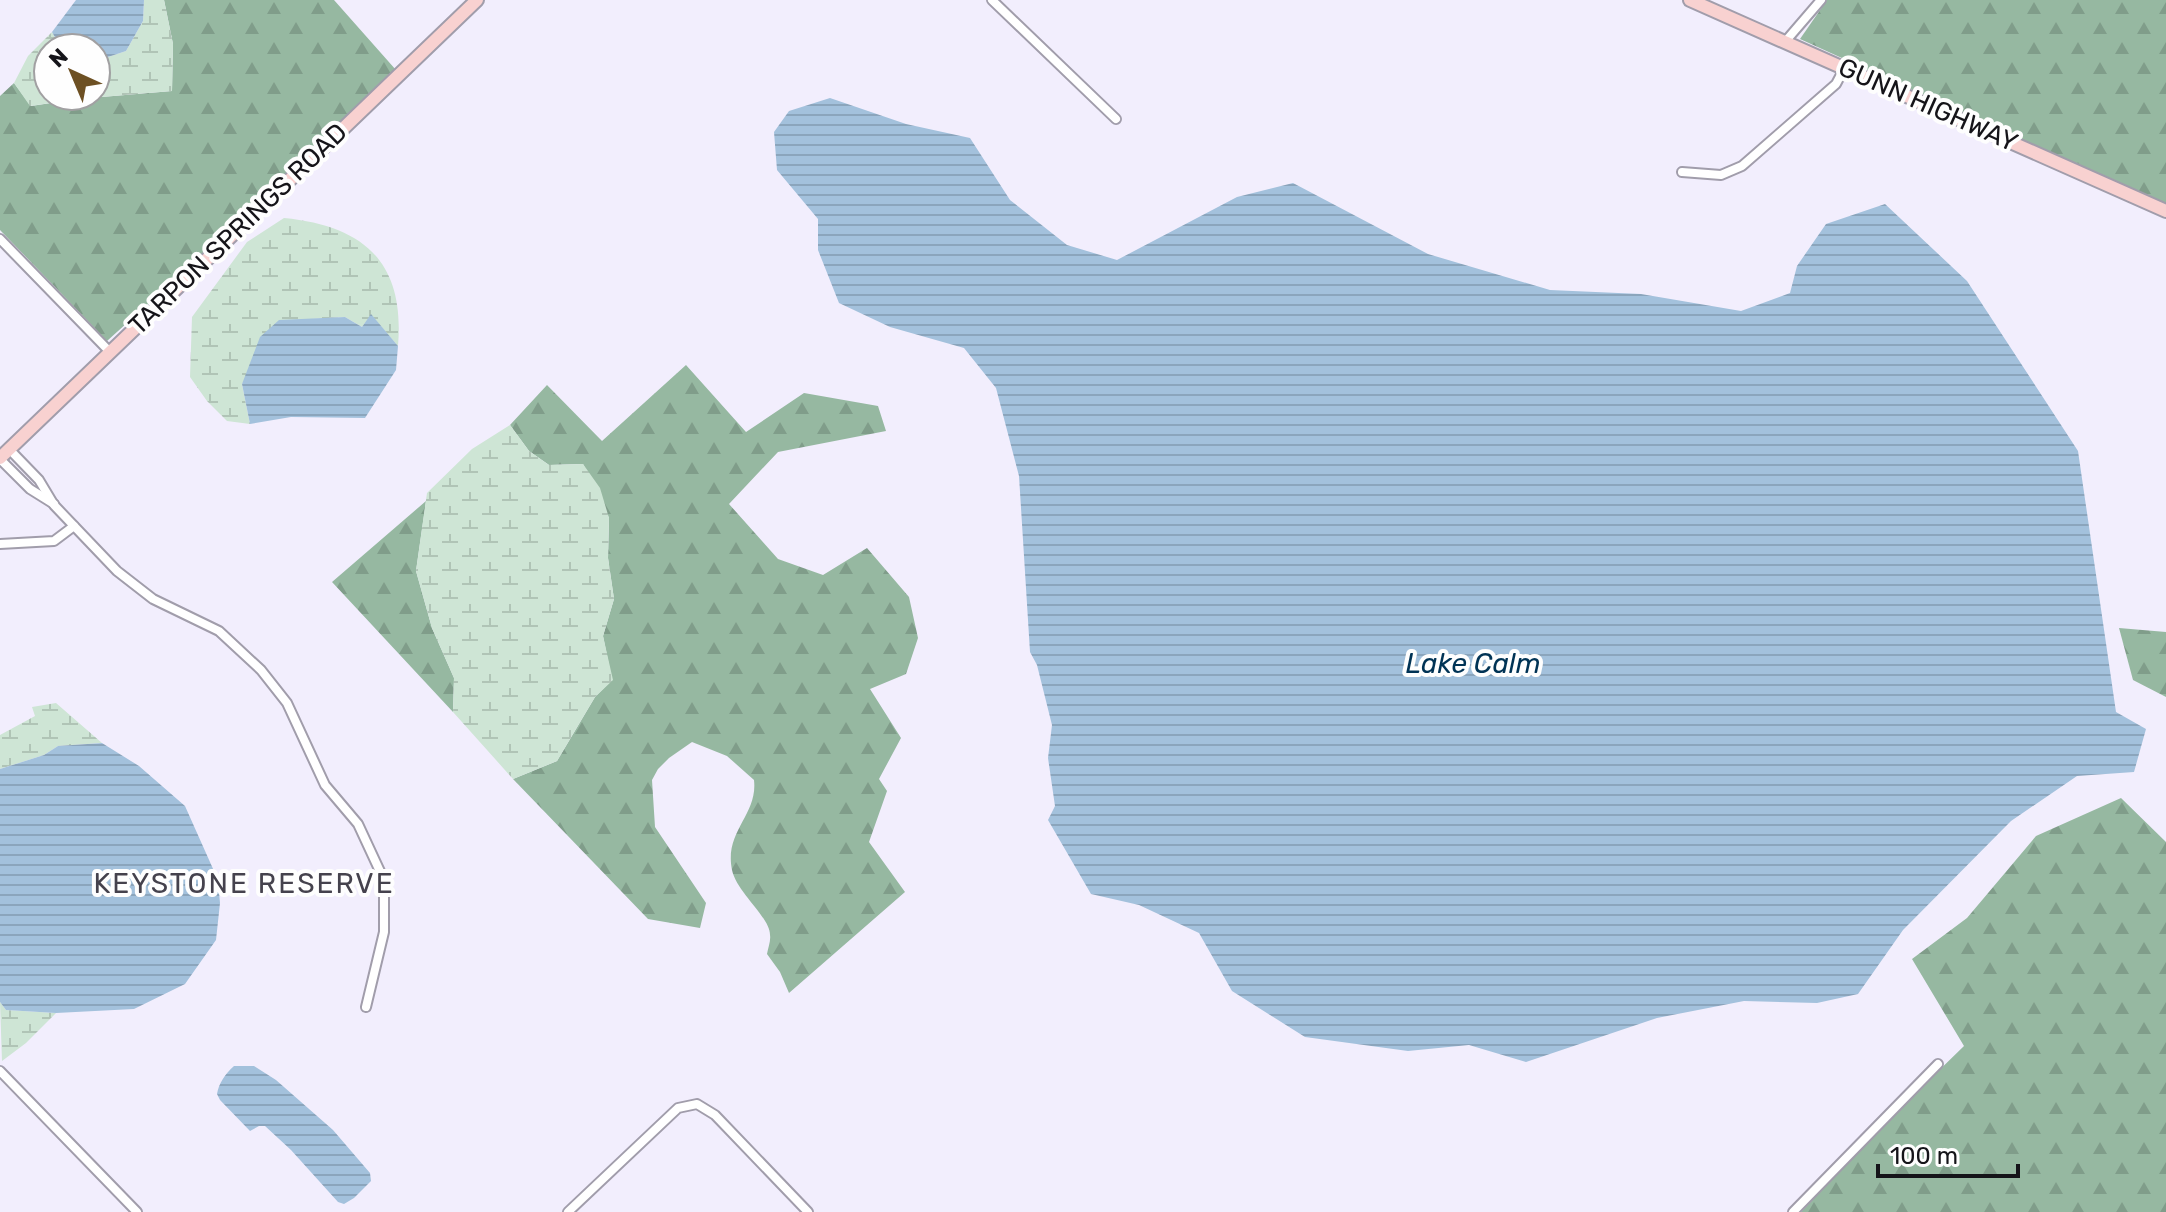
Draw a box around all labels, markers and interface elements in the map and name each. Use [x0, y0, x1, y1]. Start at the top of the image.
north arrow [32, 32, 112, 112]
text: N [43, 43, 74, 73]
street label: GUNN HIGHWAY [1834, 52, 2023, 158]
street label: TARPON SPRINGS ROAD [122, 117, 354, 341]
water label: Lake Calm [1405, 647, 1541, 680]
district label: KEYSTONE RESERVE [93, 867, 395, 900]
scale bar [1878, 1128, 2018, 1178]
text: 100 m [1890, 1142, 1958, 1170]

